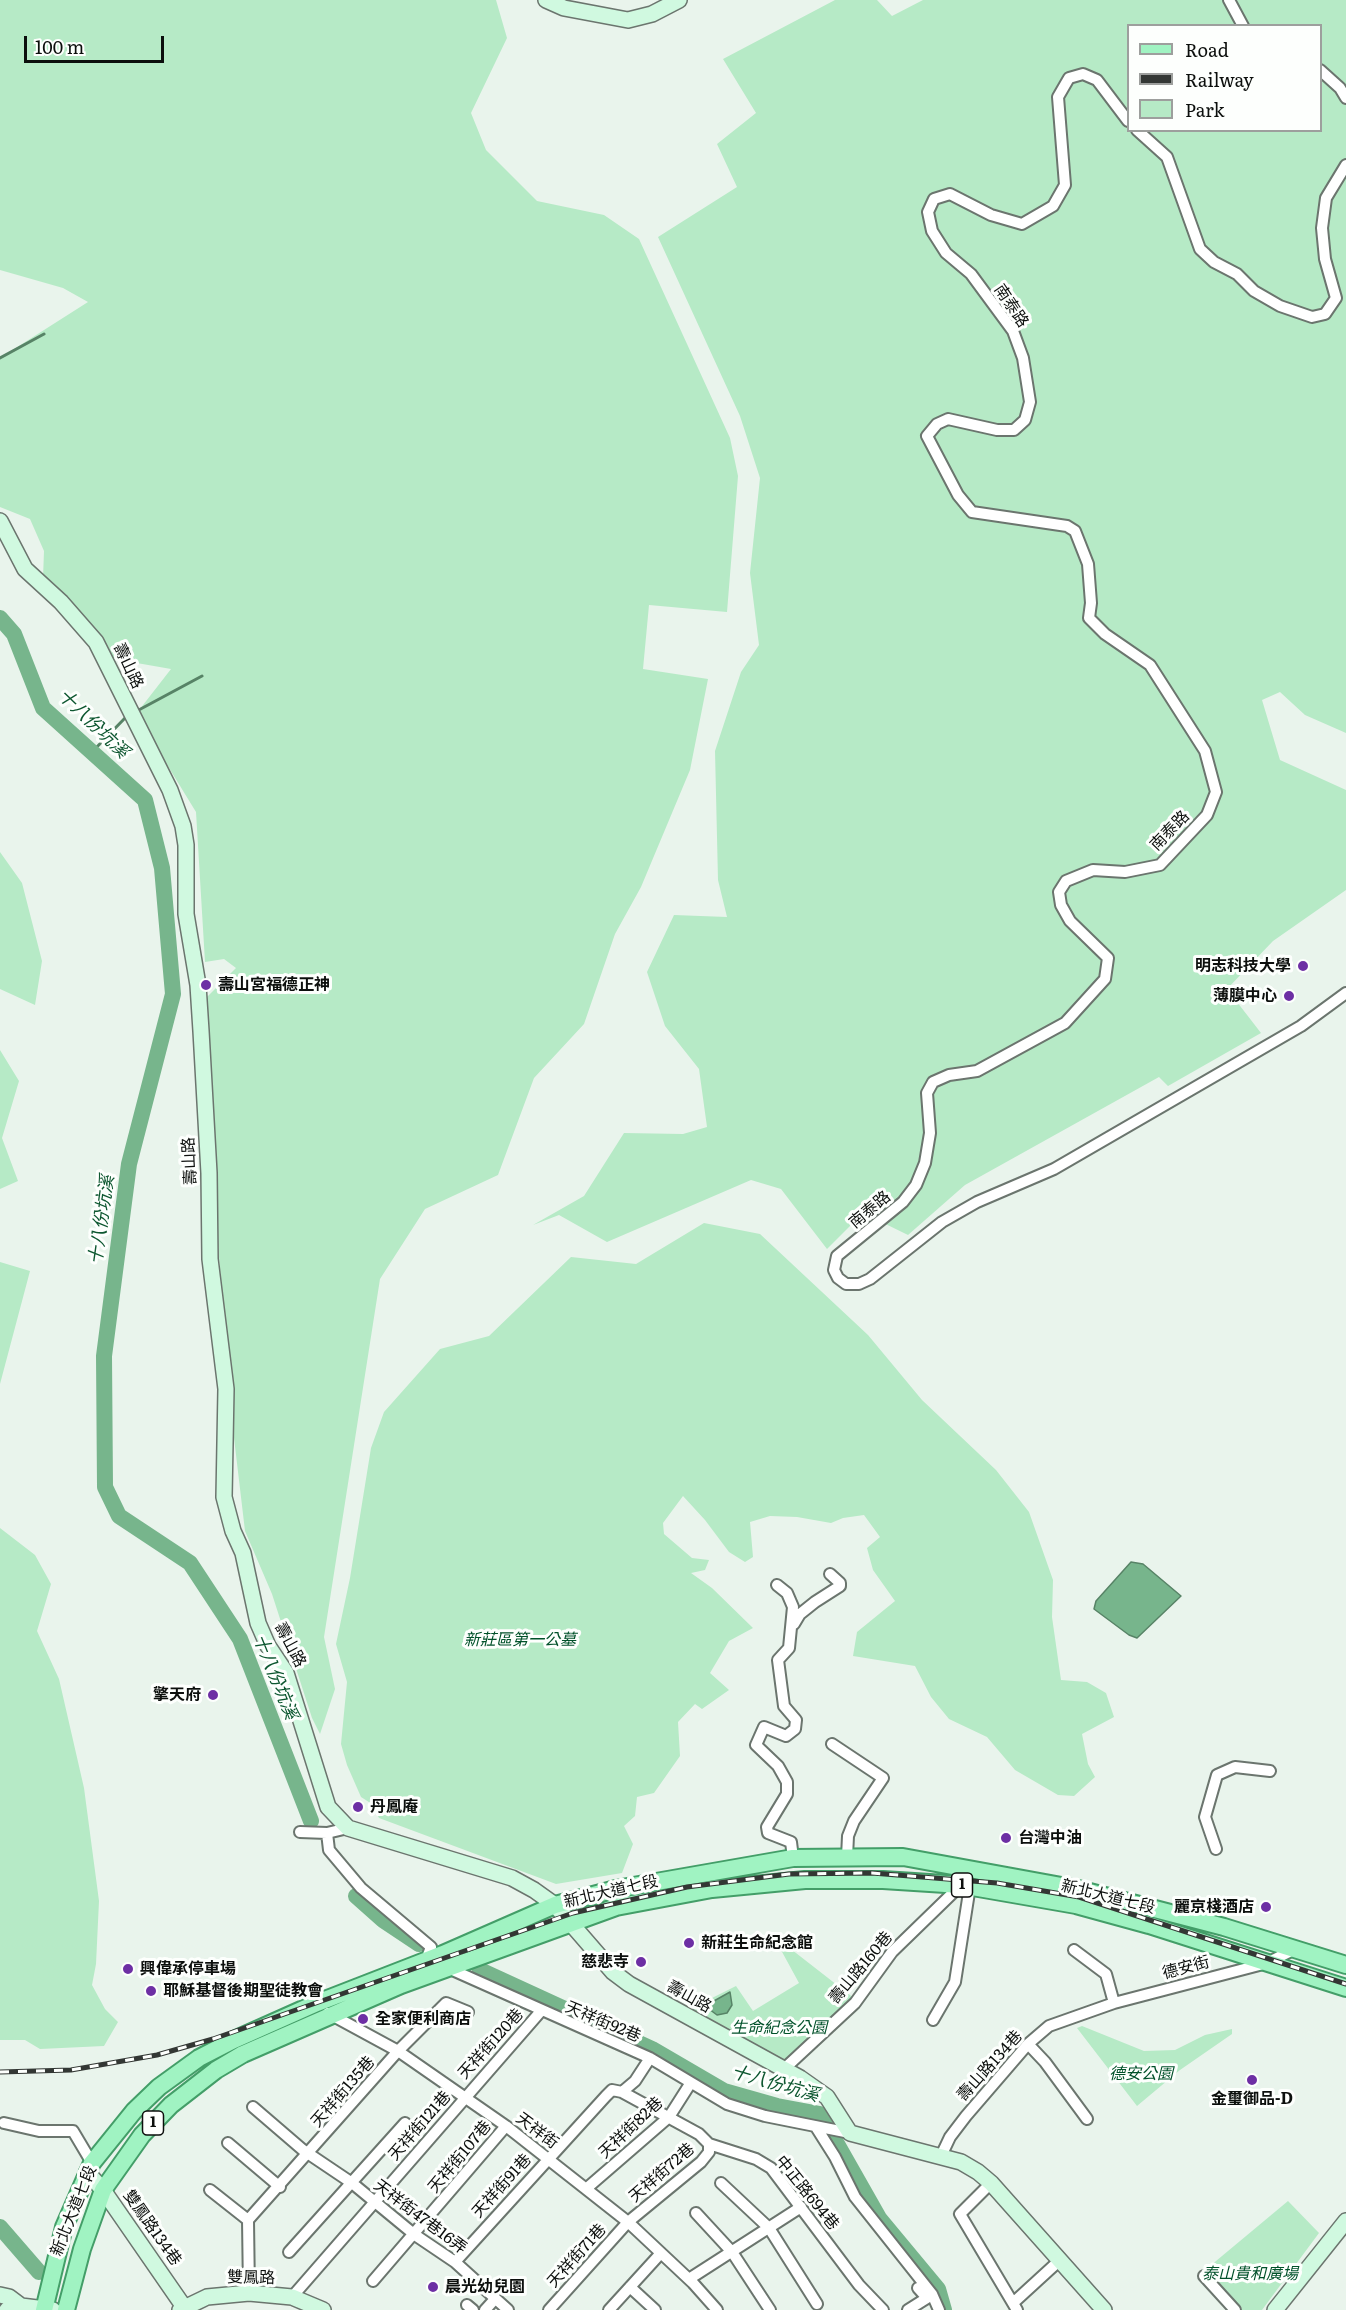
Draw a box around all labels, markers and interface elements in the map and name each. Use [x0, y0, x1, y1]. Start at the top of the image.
scale bar [27, 24, 166, 62]
legend [1127, 24, 1322, 132]
text: 100 m [35, 33, 84, 60]
text: Road [1185, 36, 1229, 63]
text: Railway [1185, 66, 1254, 93]
text: Park [1185, 96, 1224, 123]
street label: 南泰路 [990, 281, 1032, 331]
street label: 壽山路 [109, 640, 147, 692]
water label: 十八份坑溪 [53, 685, 133, 763]
street label: 南泰路 [1146, 807, 1194, 855]
place label: 明志科技大學 [1195, 956, 1291, 976]
marker: 明志科技大學 [1296, 959, 1310, 973]
place label: 壽山宮福德正神 [218, 975, 330, 995]
marker: 壽山宮福德正神 [199, 978, 213, 992]
place label: 薄膜中心 [1213, 986, 1277, 1006]
marker: 薄膜中心 [1282, 989, 1296, 1003]
street label: 壽山路 [179, 1137, 201, 1185]
water label: 十八份坑溪 [85, 1174, 119, 1266]
street label: 南泰路 [845, 1187, 895, 1233]
street label: 壽山路 [270, 1619, 310, 1671]
park label: 新莊區第一公墓 [464, 1630, 576, 1650]
water label: 十八份坑溪 [248, 1631, 302, 1723]
place label: 擎天府 [153, 1685, 201, 1705]
marker: 擎天府 [206, 1688, 220, 1702]
place label: 丹鳳庵 [370, 1797, 418, 1817]
marker: 丹鳳庵 [351, 1800, 365, 1814]
place label: 台灣中油 [1018, 1828, 1082, 1848]
marker: 台灣中油 [999, 1831, 1013, 1845]
street label: 新北大道七段 [562, 1872, 660, 1912]
road number: 1 [952, 1873, 972, 1897]
street label: 新北大道七段 [1059, 1876, 1157, 1918]
place label: 麗京棧酒店 [1174, 1897, 1254, 1917]
marker: 麗京棧酒店 [1259, 1900, 1273, 1914]
street label: 壽山路160巷 [825, 1928, 897, 2008]
place label: 新莊生命紀念館 [701, 1933, 813, 1953]
marker: 新莊生命紀念館 [682, 1936, 696, 1950]
place label: 慈悲寺 [581, 1952, 629, 1972]
street label: 德安街 [1160, 1953, 1212, 1983]
marker: 慈悲寺 [634, 1955, 648, 1969]
place label: 興偉承停車場 [140, 1959, 236, 1979]
marker: 興偉承停車場 [121, 1962, 135, 1976]
street label: 壽山路 [663, 1977, 715, 2017]
place label: 耶穌基督後期聖徒教會 [163, 1981, 323, 2001]
marker: 耶穌基督後期聖徒教會 [144, 1984, 158, 1998]
street label: 天祥街92巷 [562, 1997, 644, 2047]
street label: 天祥街120巷 [454, 2005, 528, 2083]
place label: 全家便利商店 [375, 2009, 471, 2029]
marker: 全家便利商店 [356, 2012, 370, 2026]
park label: 生命紀念公園 [731, 2018, 827, 2038]
street label: 壽山路134巷 [953, 2027, 1027, 2105]
street label: 天祥街135巷 [307, 2053, 379, 2131]
water label: 十八份坑溪 [729, 2061, 821, 2107]
park label: 德安公園 [1109, 2064, 1173, 2084]
marker: 金璽御品-D [1245, 2073, 1259, 2087]
street label: 天祥街121巷 [385, 2088, 455, 2164]
place label: 金璽御品-D [1211, 2089, 1293, 2109]
street label: 天祥街82巷 [595, 2093, 667, 2163]
street label: 天祥街 [512, 2109, 562, 2153]
road number: 1 [142, 2111, 164, 2135]
street label: 天祥街107巷 [424, 2117, 496, 2197]
street label: 天祥街72巷 [625, 2139, 699, 2207]
street label: 天祥街91巷 [468, 2150, 536, 2222]
street label: 中正路694巷 [771, 2152, 843, 2234]
street label: 新北大道七段 [47, 2163, 101, 2259]
street label: 天祥街47巷16弄 [370, 2176, 470, 2258]
street label: 雙鳳路134巷 [119, 2186, 185, 2270]
street label: 天祥街71巷 [544, 2220, 610, 2292]
park label: 泰山貴和廣場 [1202, 2264, 1298, 2284]
street label: 雙鳳路 [227, 2268, 275, 2288]
place label: 晨光幼兒園 [445, 2277, 525, 2297]
marker: 晨光幼兒園 [426, 2280, 440, 2294]

